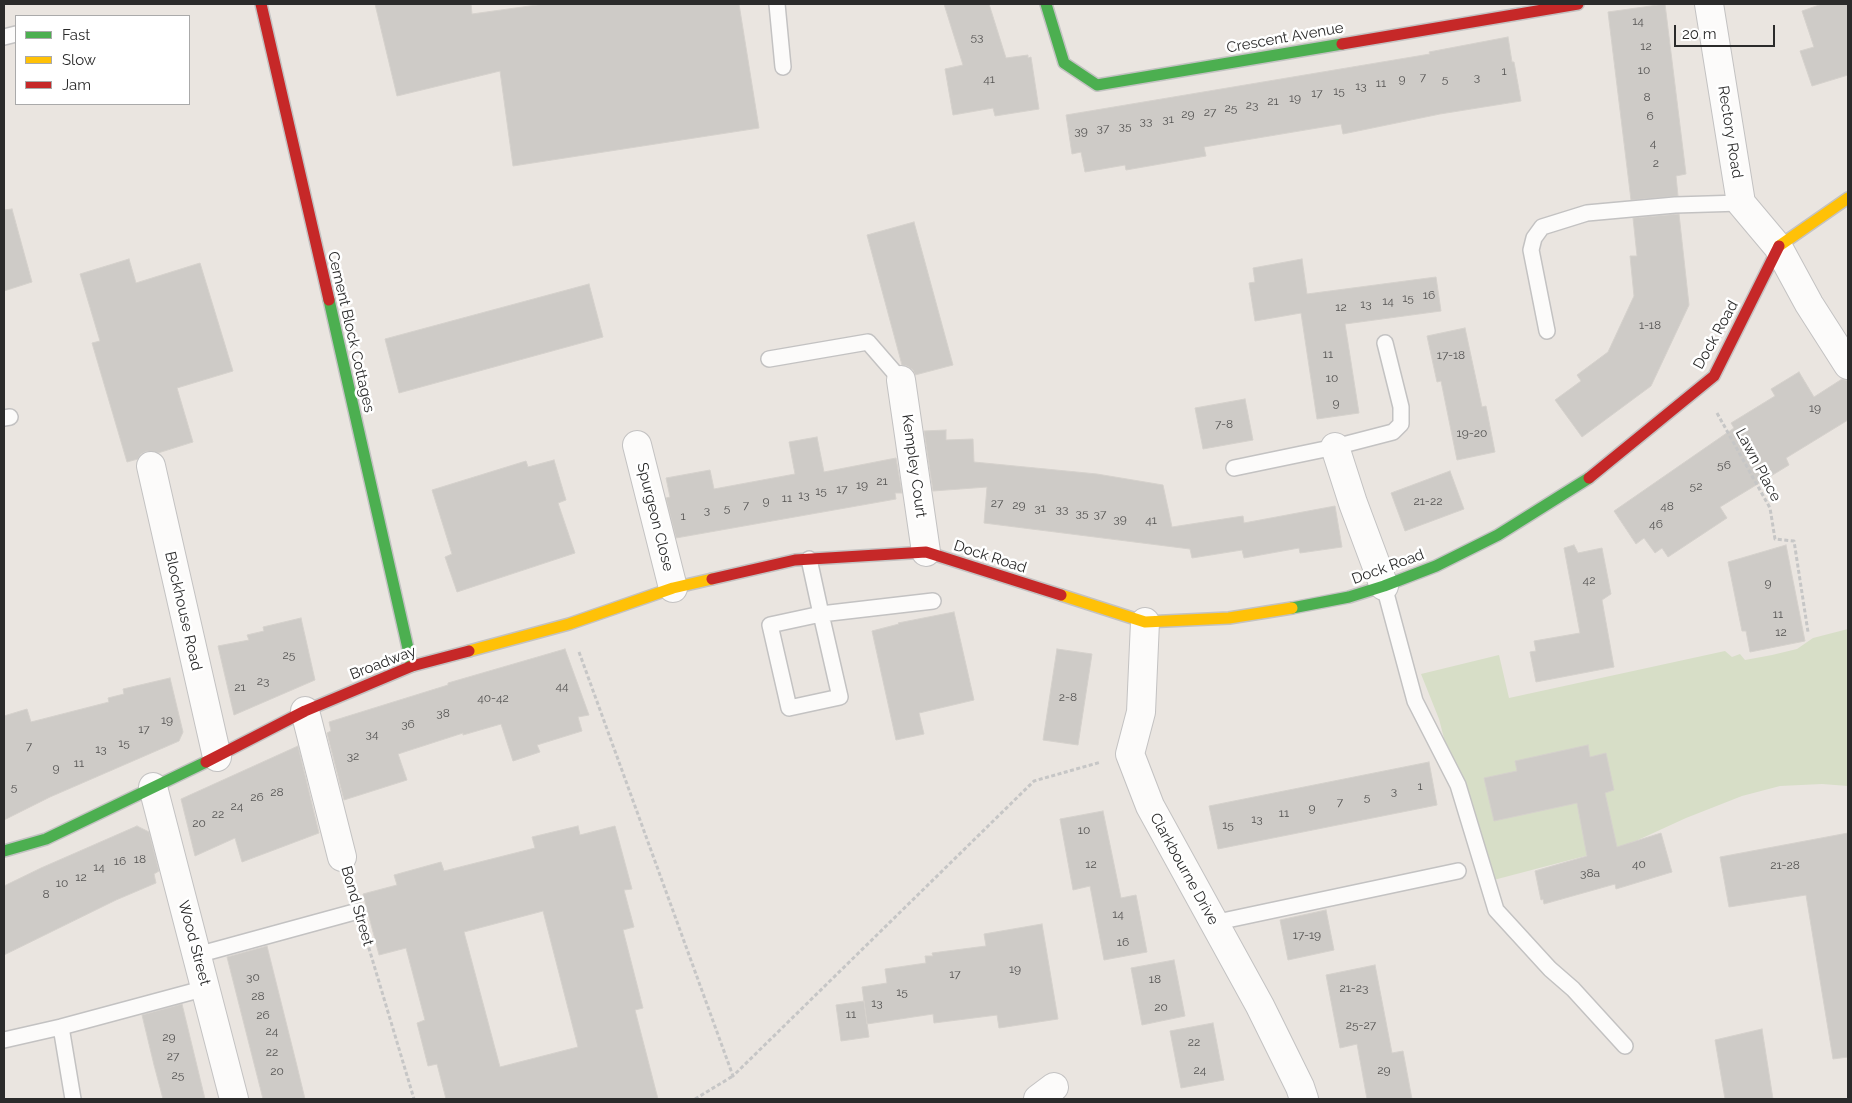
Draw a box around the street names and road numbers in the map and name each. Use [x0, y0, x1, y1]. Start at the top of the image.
street label: Crescent Avenue [1225, 19, 1345, 57]
street label: Rectory Road [1714, 84, 1746, 180]
street label: Cement Block Cottages [324, 250, 378, 414]
street label: Dock Road [1690, 298, 1742, 372]
street label: Kempley Court [898, 413, 930, 519]
street label: Lawn Place [1731, 425, 1785, 505]
street label: Spurgeon Close [633, 461, 677, 573]
street label: Dock Road [951, 537, 1029, 577]
street label: Dock Road [1349, 546, 1427, 588]
street label: Blockhouse Road [161, 550, 205, 672]
street label: Broadway [347, 642, 419, 684]
street label: Clarkbourne Drive [1146, 810, 1222, 928]
street label: Bond Street [337, 864, 377, 948]
street label: Wood Street [174, 899, 214, 987]

